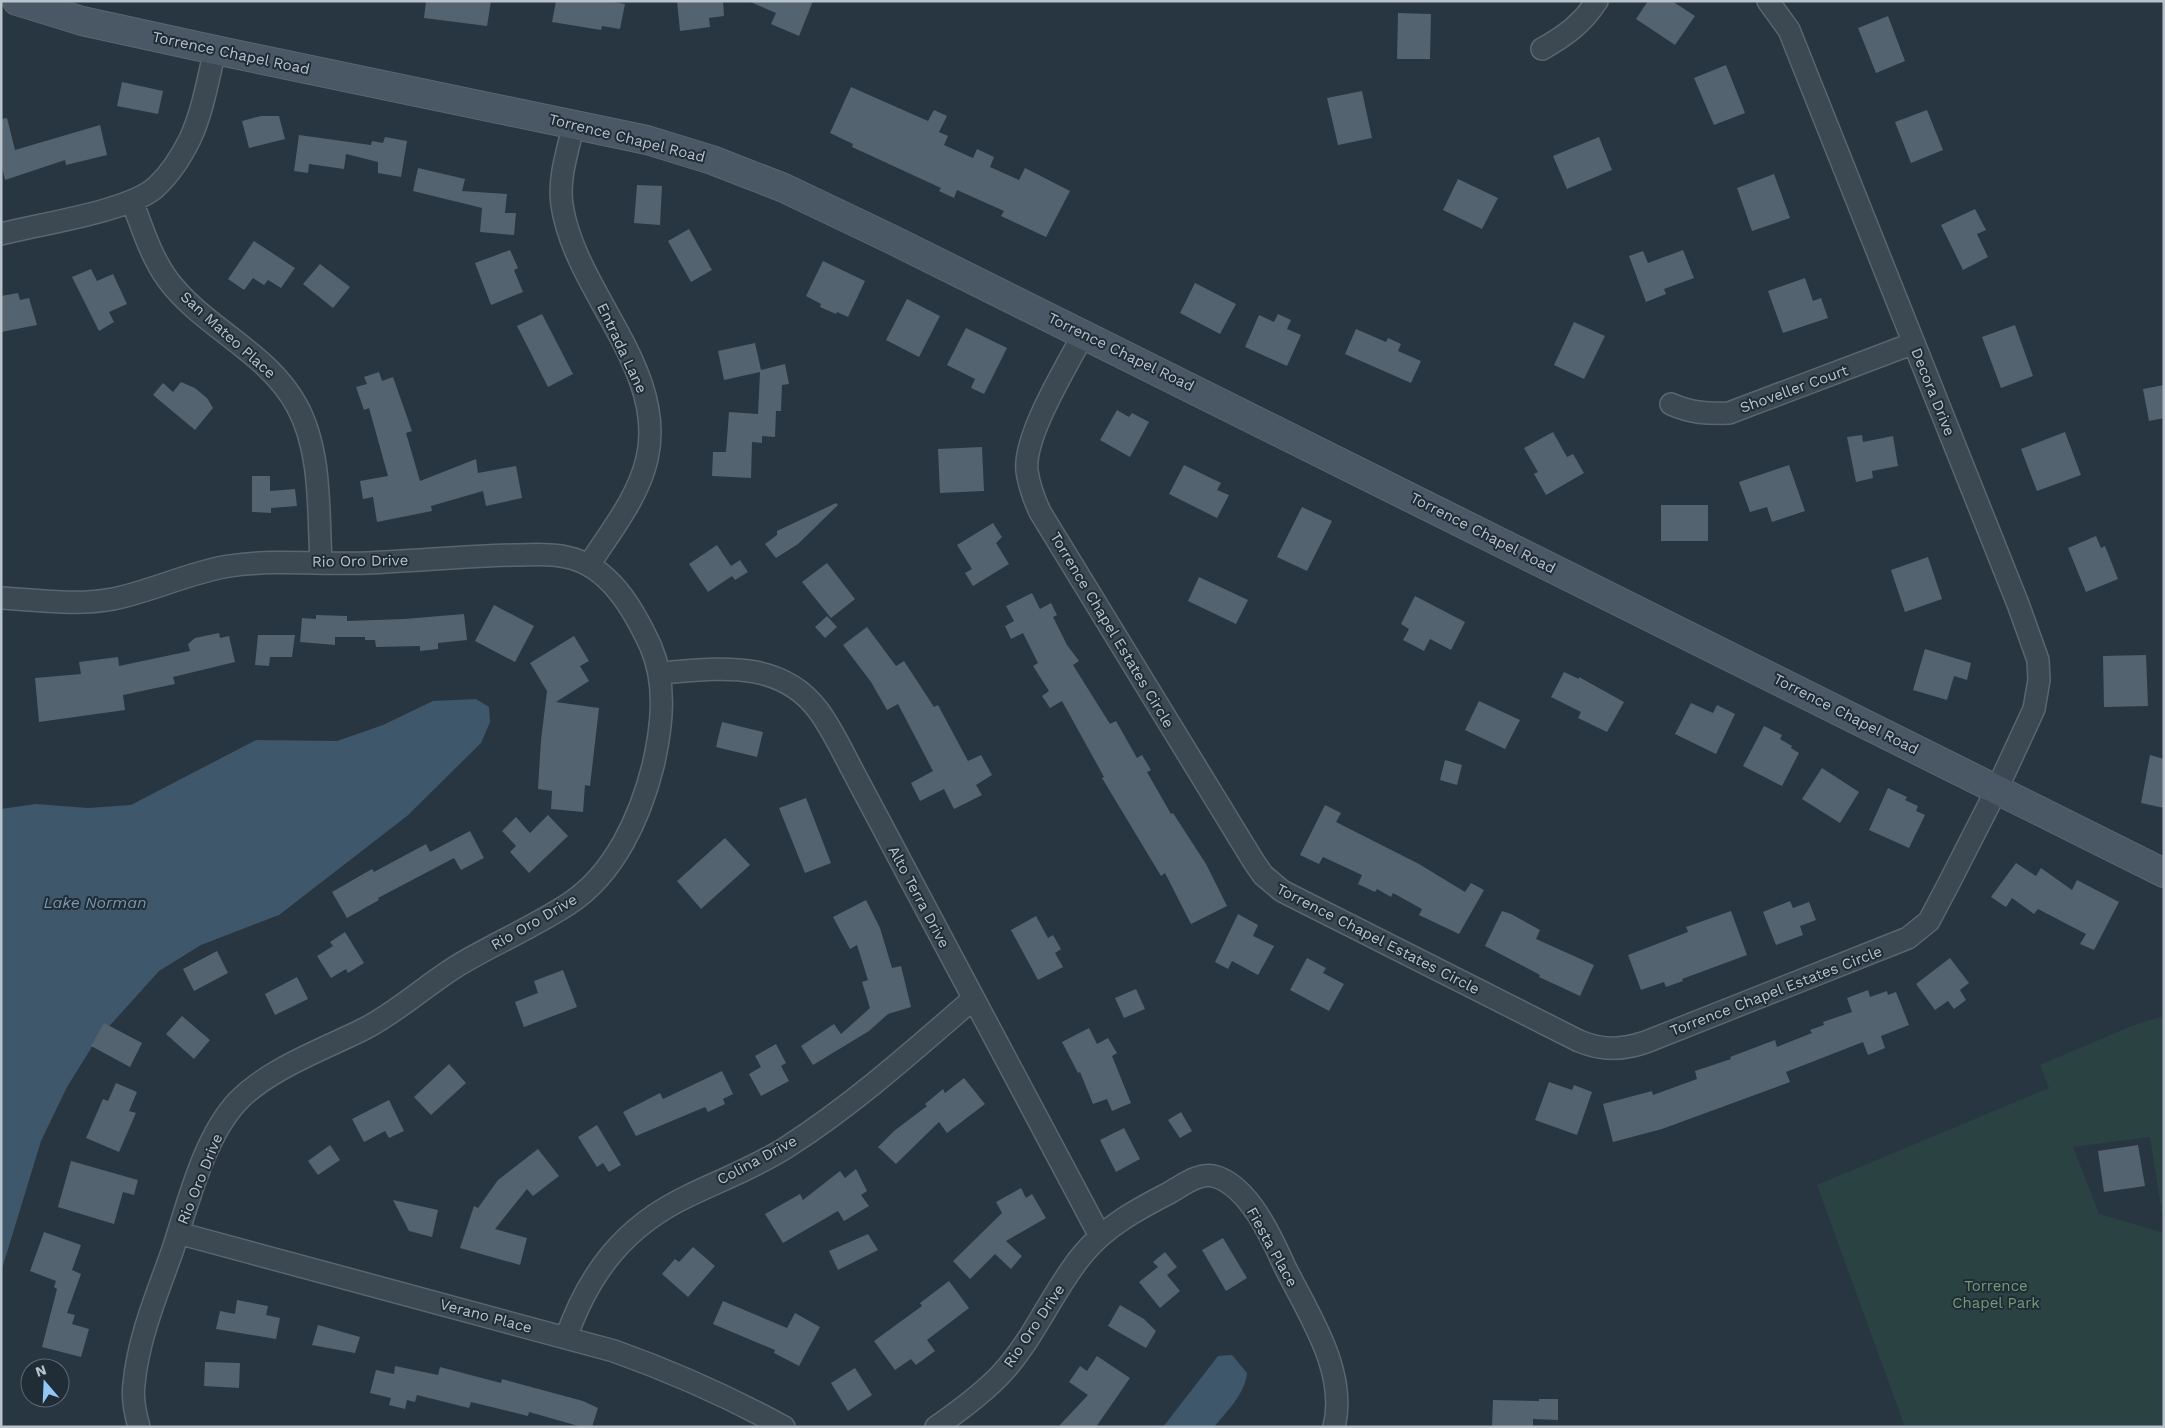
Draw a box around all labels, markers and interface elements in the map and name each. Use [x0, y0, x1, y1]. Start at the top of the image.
street label: Torrence Chapel Road [151, 28, 311, 78]
street label: Torrence Chapel Road [547, 110, 707, 166]
street label: San Mateo Place [177, 288, 279, 382]
street label: Entrada Lane [593, 300, 651, 396]
street label: Torrence Chapel Road [1045, 309, 1197, 395]
street label: Decora Drive [1907, 345, 1959, 439]
street label: Shoveller Court [1738, 361, 1851, 417]
street label: Torrence Chapel Road [1407, 489, 1559, 577]
street label: Torrence Chapel Estates Circle [1046, 529, 1178, 731]
street label: Rio Oro Drive [312, 551, 408, 571]
street label: Torrence Chapel Road [1770, 670, 1922, 758]
street label: Alto Terra Drive [885, 843, 953, 951]
street label: Torrence Chapel Estates Circle [1273, 880, 1483, 998]
street label: Rio Oro Drive [488, 890, 580, 954]
water label: Lake Norman [43, 893, 147, 912]
street label: Torrence Chapel Estates Circle [1667, 942, 1885, 1040]
street label: Rio Oro Drive [174, 1131, 226, 1227]
street label: Colina Drive [714, 1131, 800, 1189]
street label: Fiesta Place [1243, 1204, 1301, 1290]
park label: Torrence Chapel Park [1952, 1277, 2040, 1312]
street label: Rio Oro Drive [1000, 1281, 1068, 1371]
street label: Verano Place [438, 1295, 534, 1337]
north arrow [20, 1358, 70, 1408]
text: N [33, 1361, 48, 1380]

